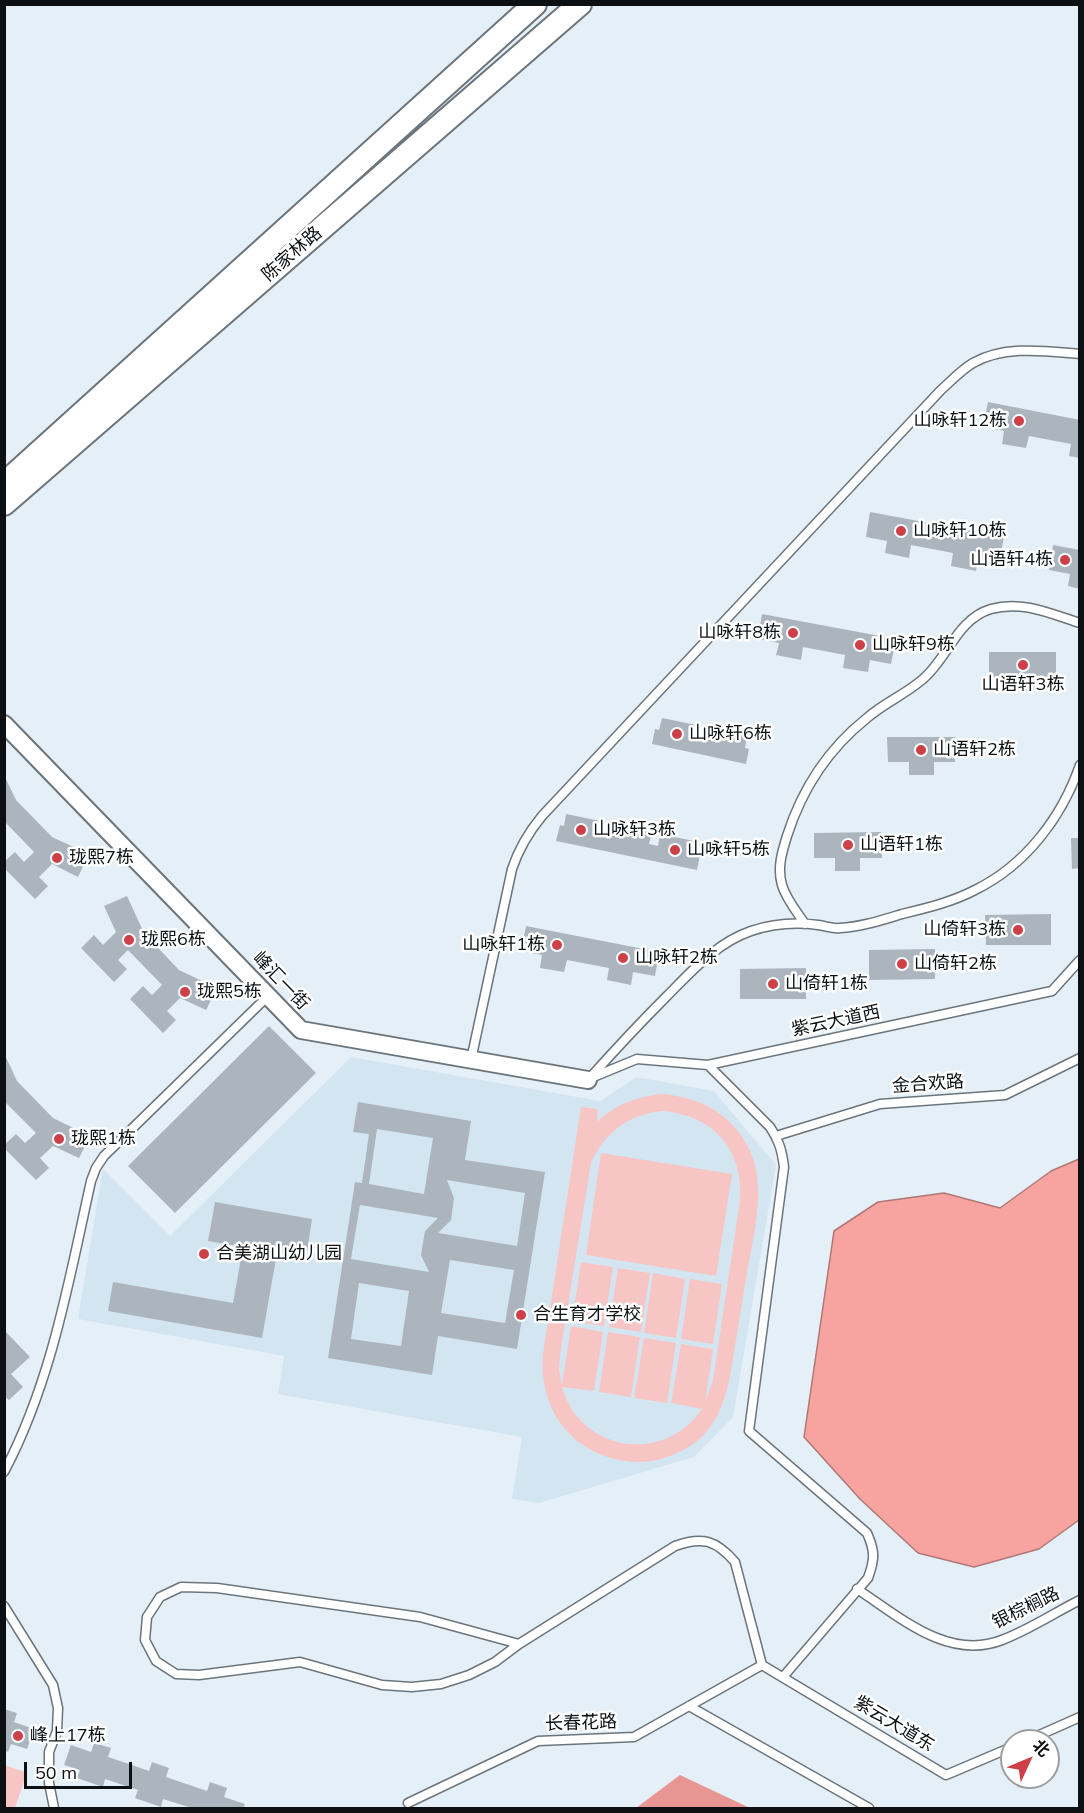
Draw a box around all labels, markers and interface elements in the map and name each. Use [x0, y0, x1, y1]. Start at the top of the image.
street label: 陈家林路 [258, 222, 326, 286]
place label: 山咏轩12栋 [913, 410, 1007, 432]
marker: 山咏轩12栋 [1012, 414, 1026, 428]
place label: 山咏轩10栋 [913, 520, 1007, 542]
marker: 山咏轩10栋 [894, 524, 908, 538]
place label: 山语轩4栋 [970, 549, 1053, 571]
marker: 山语轩4栋 [1058, 553, 1072, 567]
place label: 山咏轩8栋 [698, 622, 781, 644]
marker: 山咏轩8栋 [786, 626, 800, 640]
place label: 山咏轩9栋 [872, 634, 955, 656]
marker: 山咏轩9栋 [853, 638, 867, 652]
marker: 山语轩3栋 [1016, 658, 1030, 672]
place label: 山语轩3栋 [982, 674, 1064, 696]
place label: 山咏轩6栋 [689, 723, 772, 745]
marker: 山咏轩6栋 [670, 727, 684, 741]
place label: 山语轩2栋 [933, 739, 1016, 761]
marker: 山语轩2栋 [914, 743, 928, 757]
place label: 山咏轩3栋 [593, 819, 676, 841]
marker: 山咏轩3栋 [574, 823, 588, 837]
place label: 山语轩1栋 [860, 834, 943, 856]
marker: 山语轩1栋 [841, 838, 855, 852]
place label: 山咏轩5栋 [687, 839, 770, 861]
marker: 山咏轩5栋 [668, 843, 682, 857]
place label: 珑熙7栋 [69, 847, 134, 869]
marker: 珑熙7栋 [50, 851, 64, 865]
place label: 山倚轩3栋 [923, 919, 1006, 941]
marker: 山倚轩3栋 [1011, 923, 1025, 937]
place label: 珑熙6栋 [141, 929, 206, 951]
marker: 珑熙6栋 [122, 933, 136, 947]
place label: 山咏轩1栋 [462, 934, 545, 956]
marker: 山咏轩1栋 [550, 938, 564, 952]
place label: 山咏轩2栋 [635, 947, 718, 969]
street label: 峰汇一街 [248, 948, 314, 1014]
marker: 山咏轩2栋 [616, 951, 630, 965]
place label: 山倚轩2栋 [914, 953, 997, 975]
marker: 山倚轩2栋 [895, 957, 909, 971]
place label: 山倚轩1栋 [785, 973, 868, 995]
marker: 山倚轩1栋 [766, 977, 780, 991]
place label: 珑熙5栋 [197, 981, 262, 1003]
marker: 珑熙5栋 [178, 985, 192, 999]
street label: 紫云大道西 [790, 1001, 882, 1041]
street label: 金合欢路 [891, 1071, 965, 1097]
place label: 珑熙1栋 [71, 1128, 136, 1150]
marker: 珑熙1栋 [52, 1132, 66, 1146]
place label: 合美湖山幼儿园 [216, 1243, 342, 1265]
marker: 合美湖山幼儿园 [197, 1247, 211, 1261]
place label: 合生育才学校 [533, 1304, 641, 1326]
marker: 合生育才学校 [514, 1308, 528, 1322]
street label: 银棕榈路 [989, 1583, 1063, 1633]
street label: 紫云大道东 [850, 1692, 938, 1756]
street label: 长春花路 [545, 1711, 617, 1735]
place label: 峰上17栋 [30, 1725, 106, 1747]
marker: 峰上17栋 [11, 1729, 25, 1743]
north arrow [1000, 1729, 1060, 1789]
text: 北 [1029, 1735, 1054, 1761]
scale bar [27, 1750, 135, 1788]
text: 50 m [35, 1761, 77, 1784]

